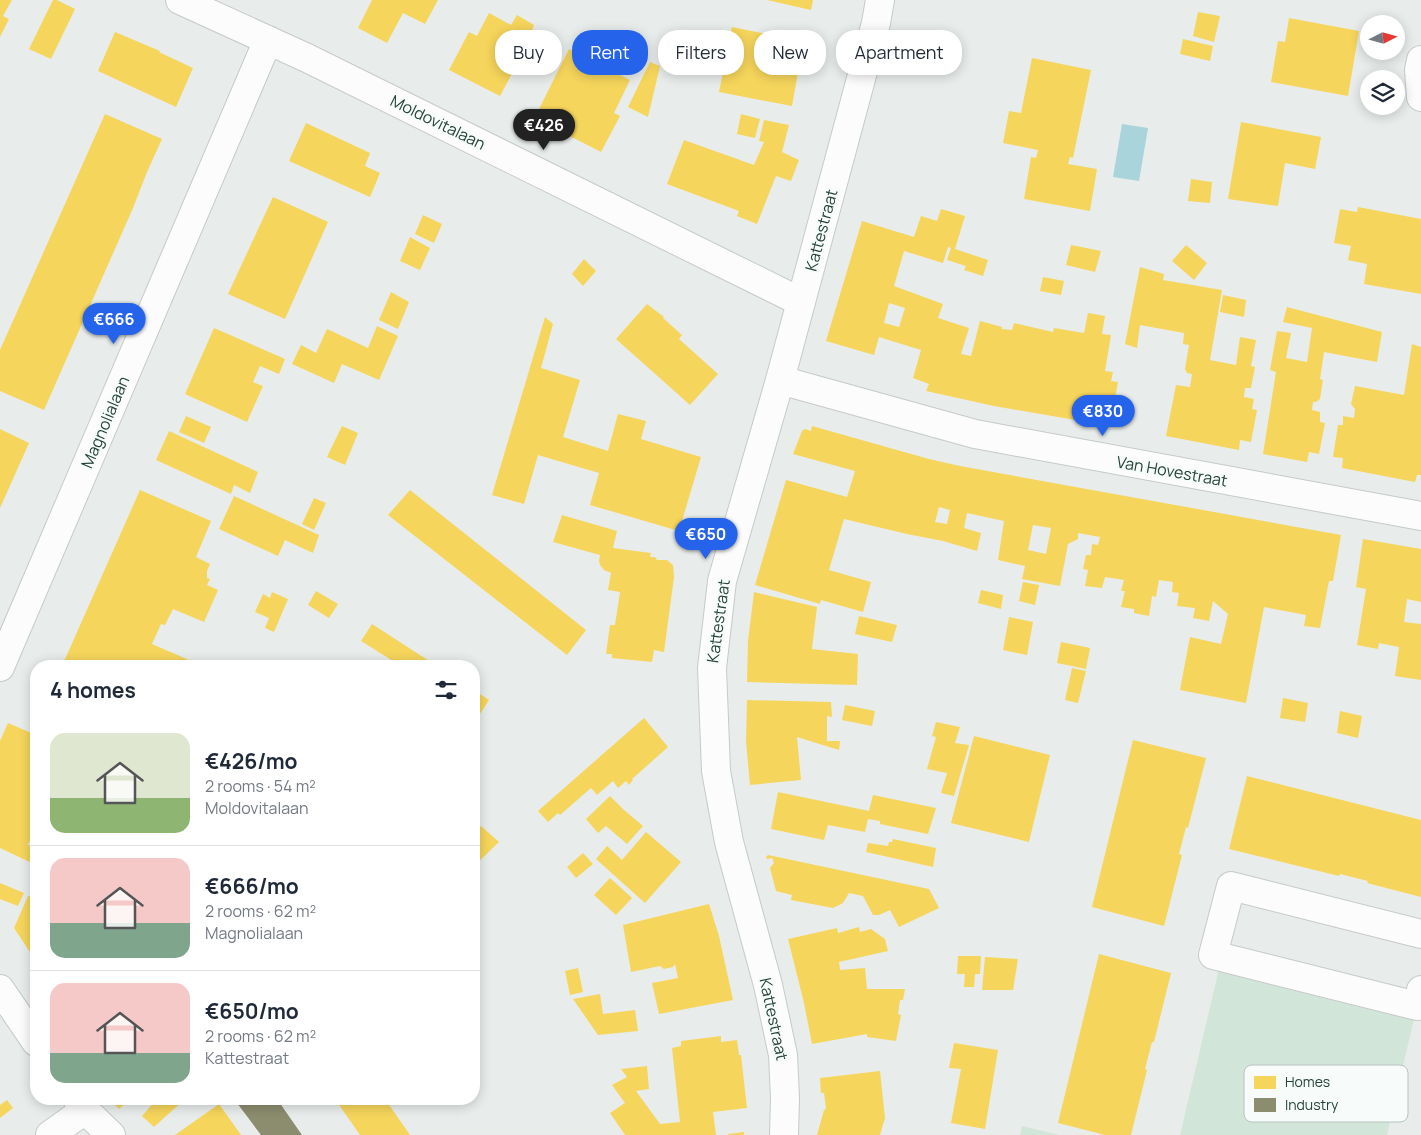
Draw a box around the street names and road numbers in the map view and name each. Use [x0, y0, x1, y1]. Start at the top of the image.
street label: Moldovitalaan [387, 89, 489, 155]
street label: Kattestraat [799, 187, 843, 273]
street label: Magnolialaan [76, 373, 134, 471]
street label: Van Hovestraat [1115, 450, 1229, 492]
street label: Kattestraat [701, 578, 735, 664]
street label: Kattestraat [755, 976, 793, 1062]

